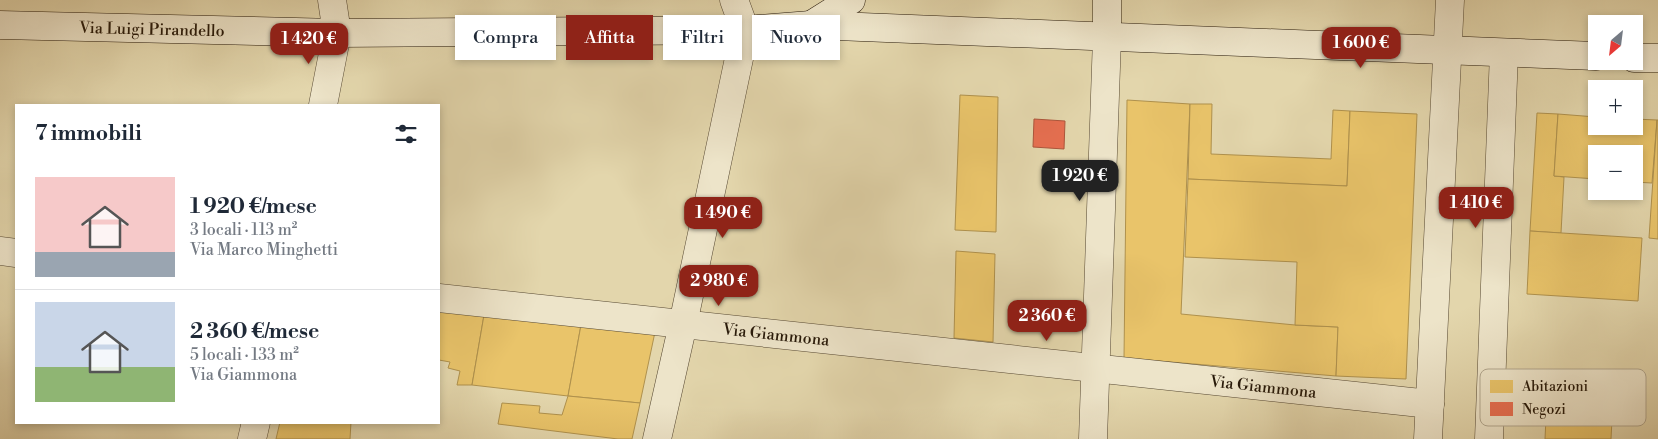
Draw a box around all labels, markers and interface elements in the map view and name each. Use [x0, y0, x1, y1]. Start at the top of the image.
chip: Compra [455, 15, 556, 60]
chip: Affitta [566, 15, 653, 60]
chip: Filtri [663, 15, 742, 60]
chip: Nuovo [752, 15, 840, 60]
north arrow [1588, 15, 1642, 70]
map controls [1588, 15, 1643, 200]
street label: Via Luigi Pirandello [78, 18, 225, 41]
pin: 1 420 € [263, 22, 355, 65]
pin: 1 600 € [1315, 27, 1407, 69]
text: 1 420 € [281, 29, 337, 49]
text: 1 600 € [1333, 33, 1389, 53]
button: + [1588, 80, 1643, 135]
icon: filters [392, 120, 420, 148]
text: 7 immobili [35, 121, 142, 147]
button: − [1588, 145, 1643, 200]
pin: 1 920 € [1034, 160, 1126, 202]
text: 1 920 € [1053, 166, 1107, 186]
pin: 1 410 € [1430, 186, 1522, 229]
text: 1 410 € [1450, 193, 1502, 213]
text: 1 920 €/mese [190, 194, 317, 220]
pin: 1 490 € [677, 196, 769, 239]
icon: home [75, 197, 135, 257]
text: 1 490 € [695, 203, 751, 223]
text: 3 locali · 113 m² [190, 220, 297, 240]
text: Via Marco Minghetti [190, 240, 338, 260]
pin: 2 980 € [673, 264, 765, 307]
text: 2 980 € [690, 271, 748, 291]
pin: 2 360 € [1001, 300, 1093, 342]
text: 2 360 € [1019, 306, 1075, 326]
text: 2 360 €/mese [190, 319, 319, 345]
street label: Via Giammona [721, 319, 831, 351]
icon: home [75, 322, 135, 382]
text: 5 locali · 133 m² [190, 345, 299, 365]
text: Via Giammona [190, 365, 297, 385]
legend [1480, 369, 1646, 426]
street label: Via Giammona [1208, 371, 1318, 403]
text: Abitazioni [1521, 378, 1589, 396]
text: Negozi [1522, 401, 1566, 419]

